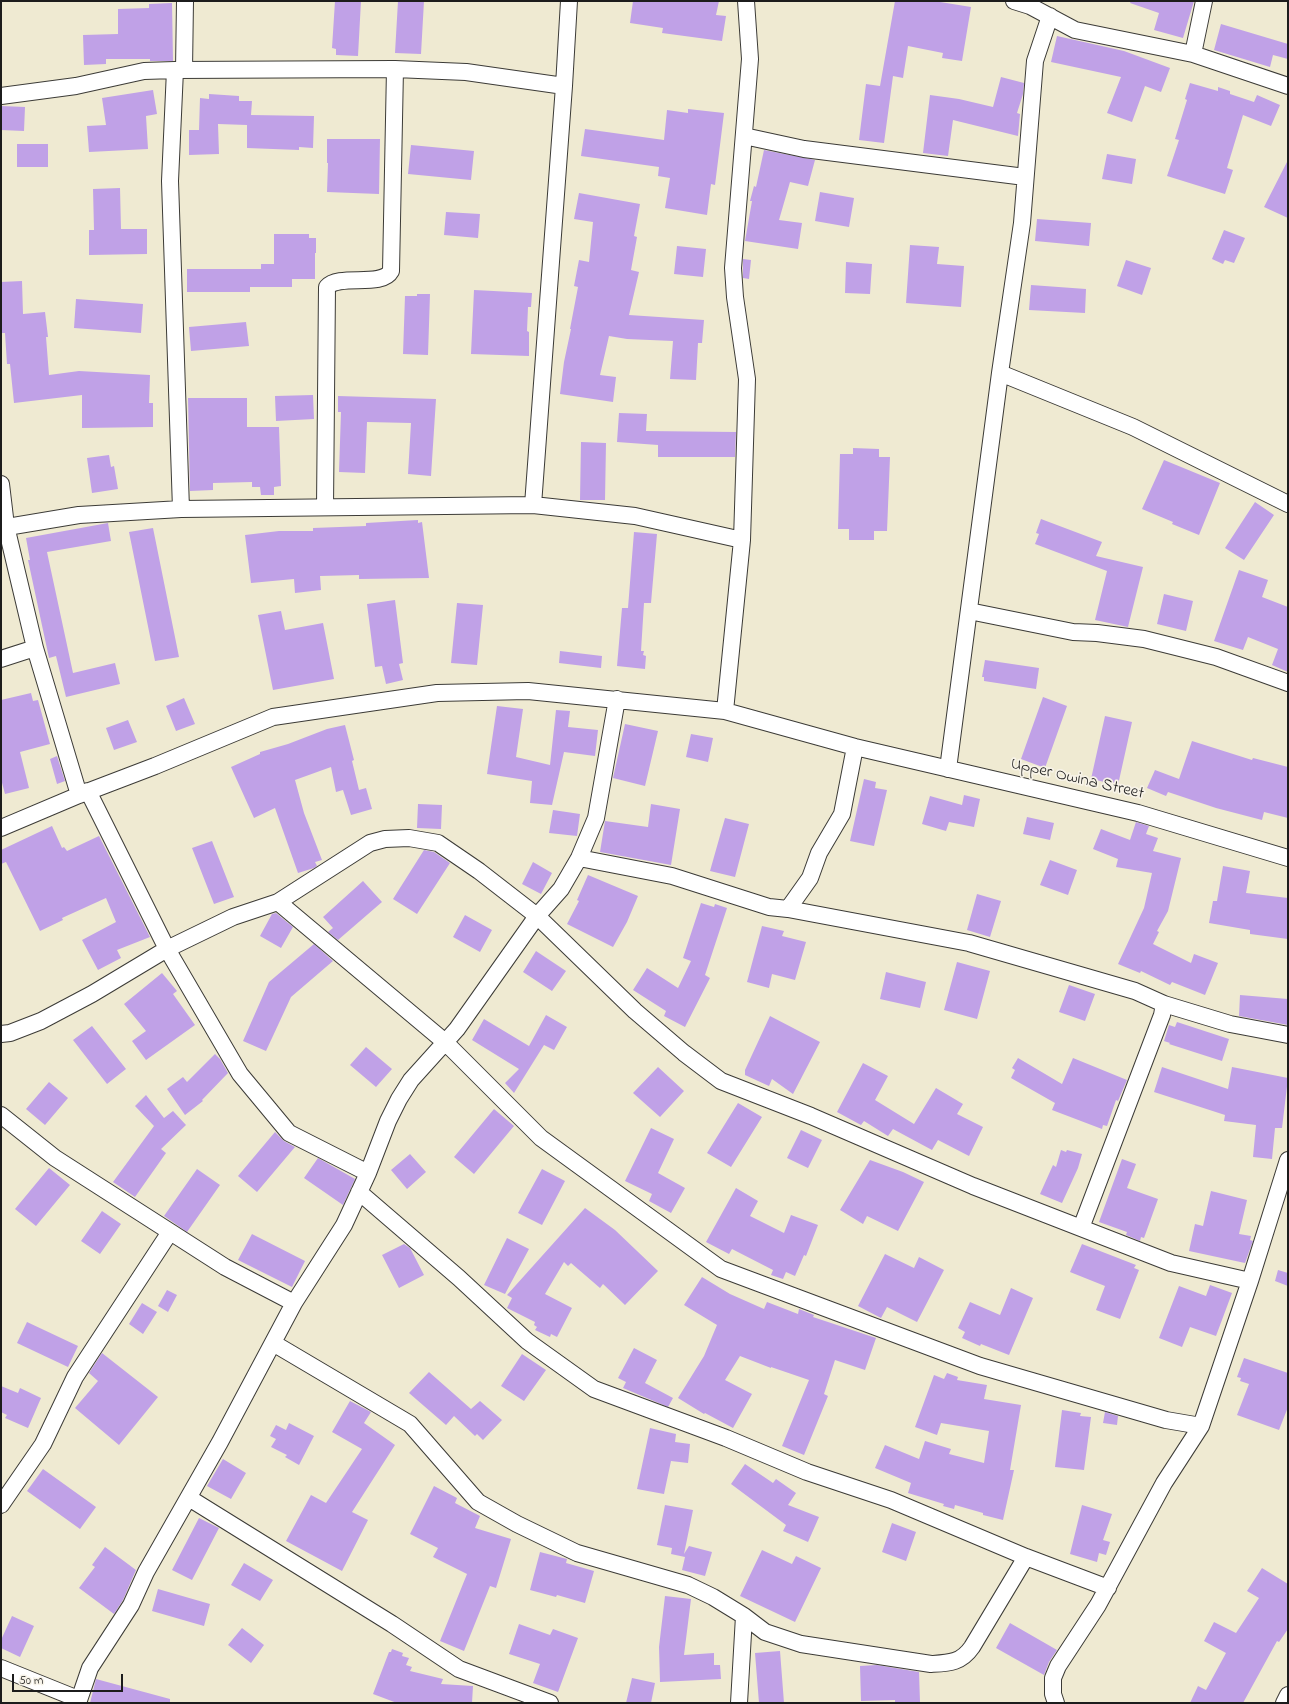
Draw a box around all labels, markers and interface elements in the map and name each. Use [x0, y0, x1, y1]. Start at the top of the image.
street label: Upper Owina Street [1008, 755, 1146, 805]
scale bar [14, 1666, 125, 1692]
text: 50 m [19, 1672, 43, 1690]

